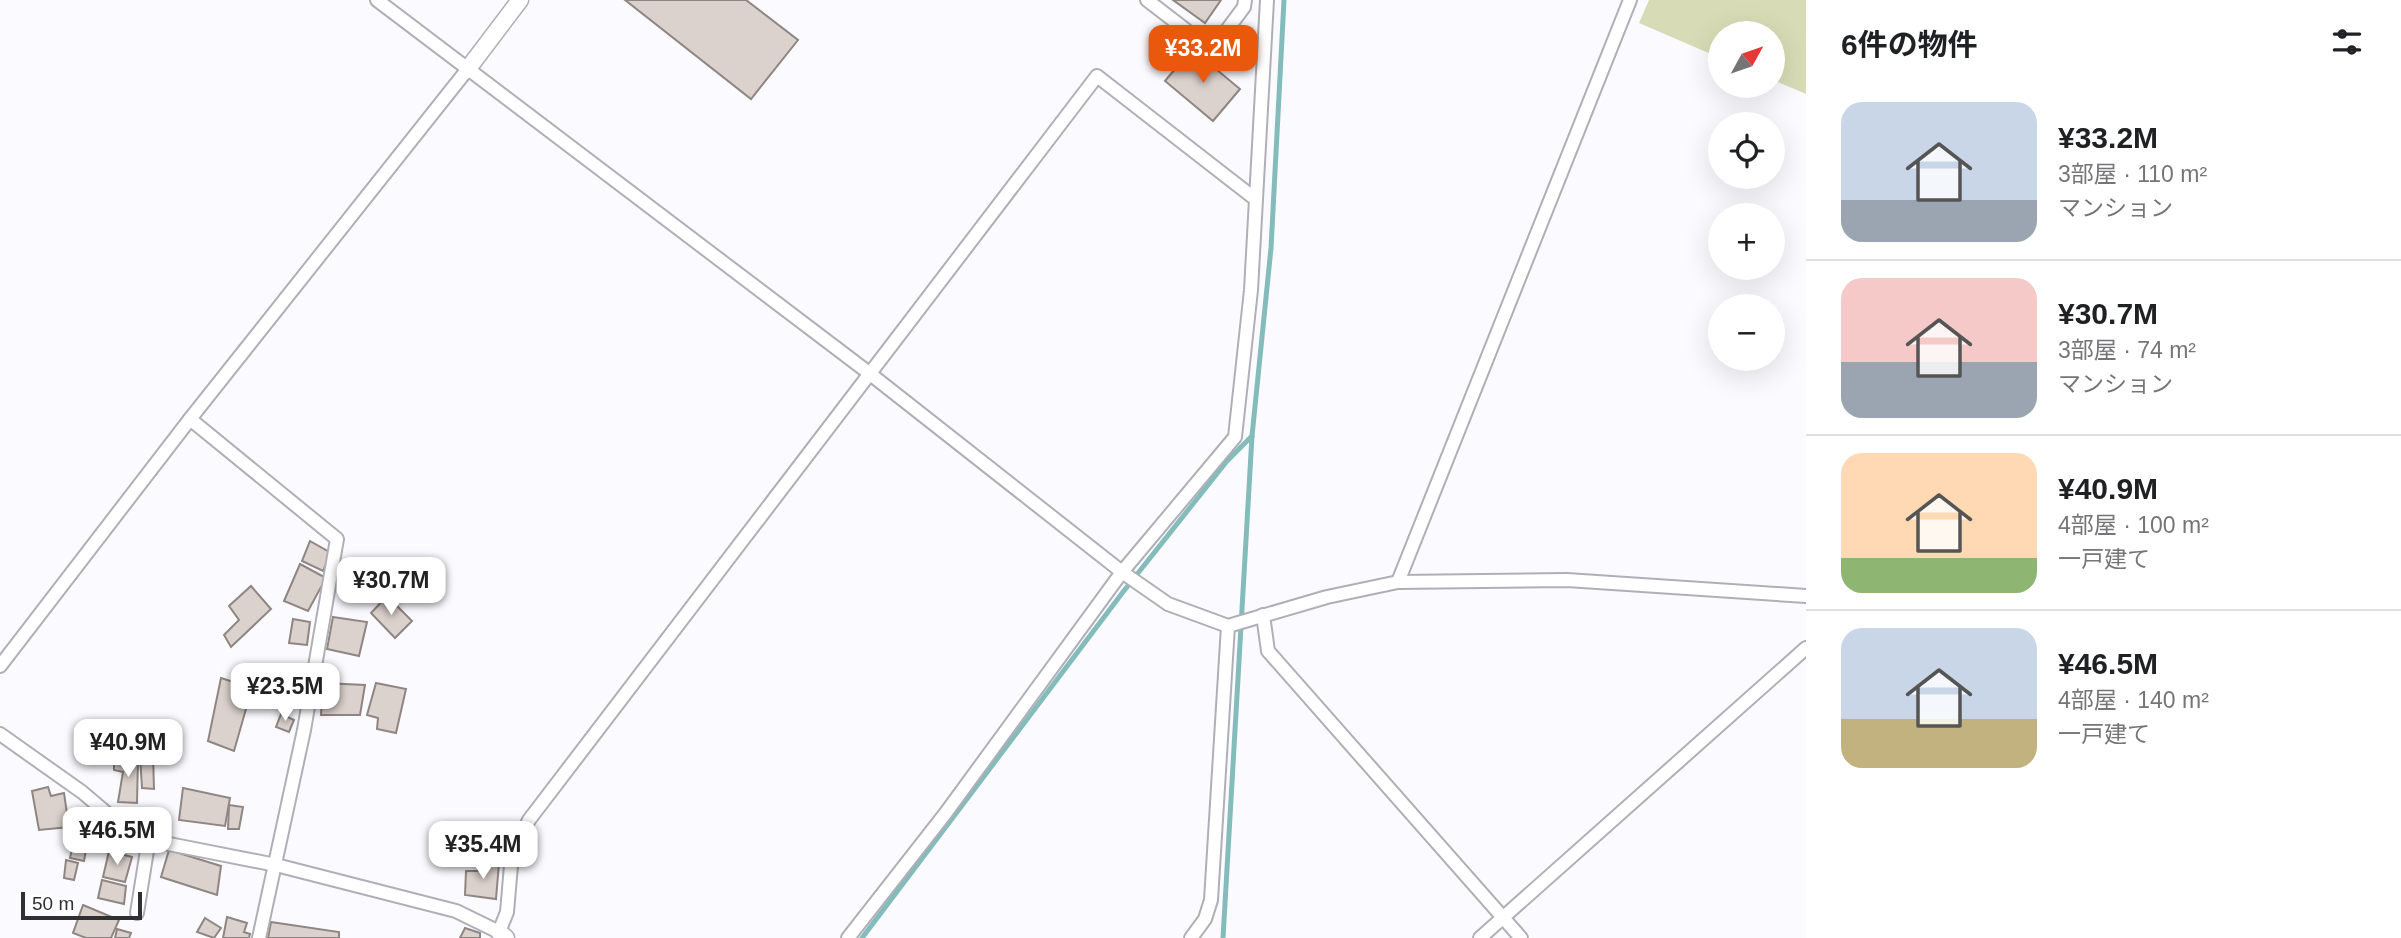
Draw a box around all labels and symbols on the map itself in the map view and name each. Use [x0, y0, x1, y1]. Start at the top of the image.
north arrow [1708, 21, 1785, 98]
pin: ¥33.2M [1146, 25, 1260, 85]
pin: ¥30.7M [334, 558, 448, 617]
pin: ¥23.5M [228, 664, 342, 723]
pin: ¥40.9M [71, 720, 185, 779]
pin: ¥46.5M [60, 808, 174, 867]
pin: ¥35.4M [426, 822, 540, 881]
scale bar [21, 889, 142, 921]

